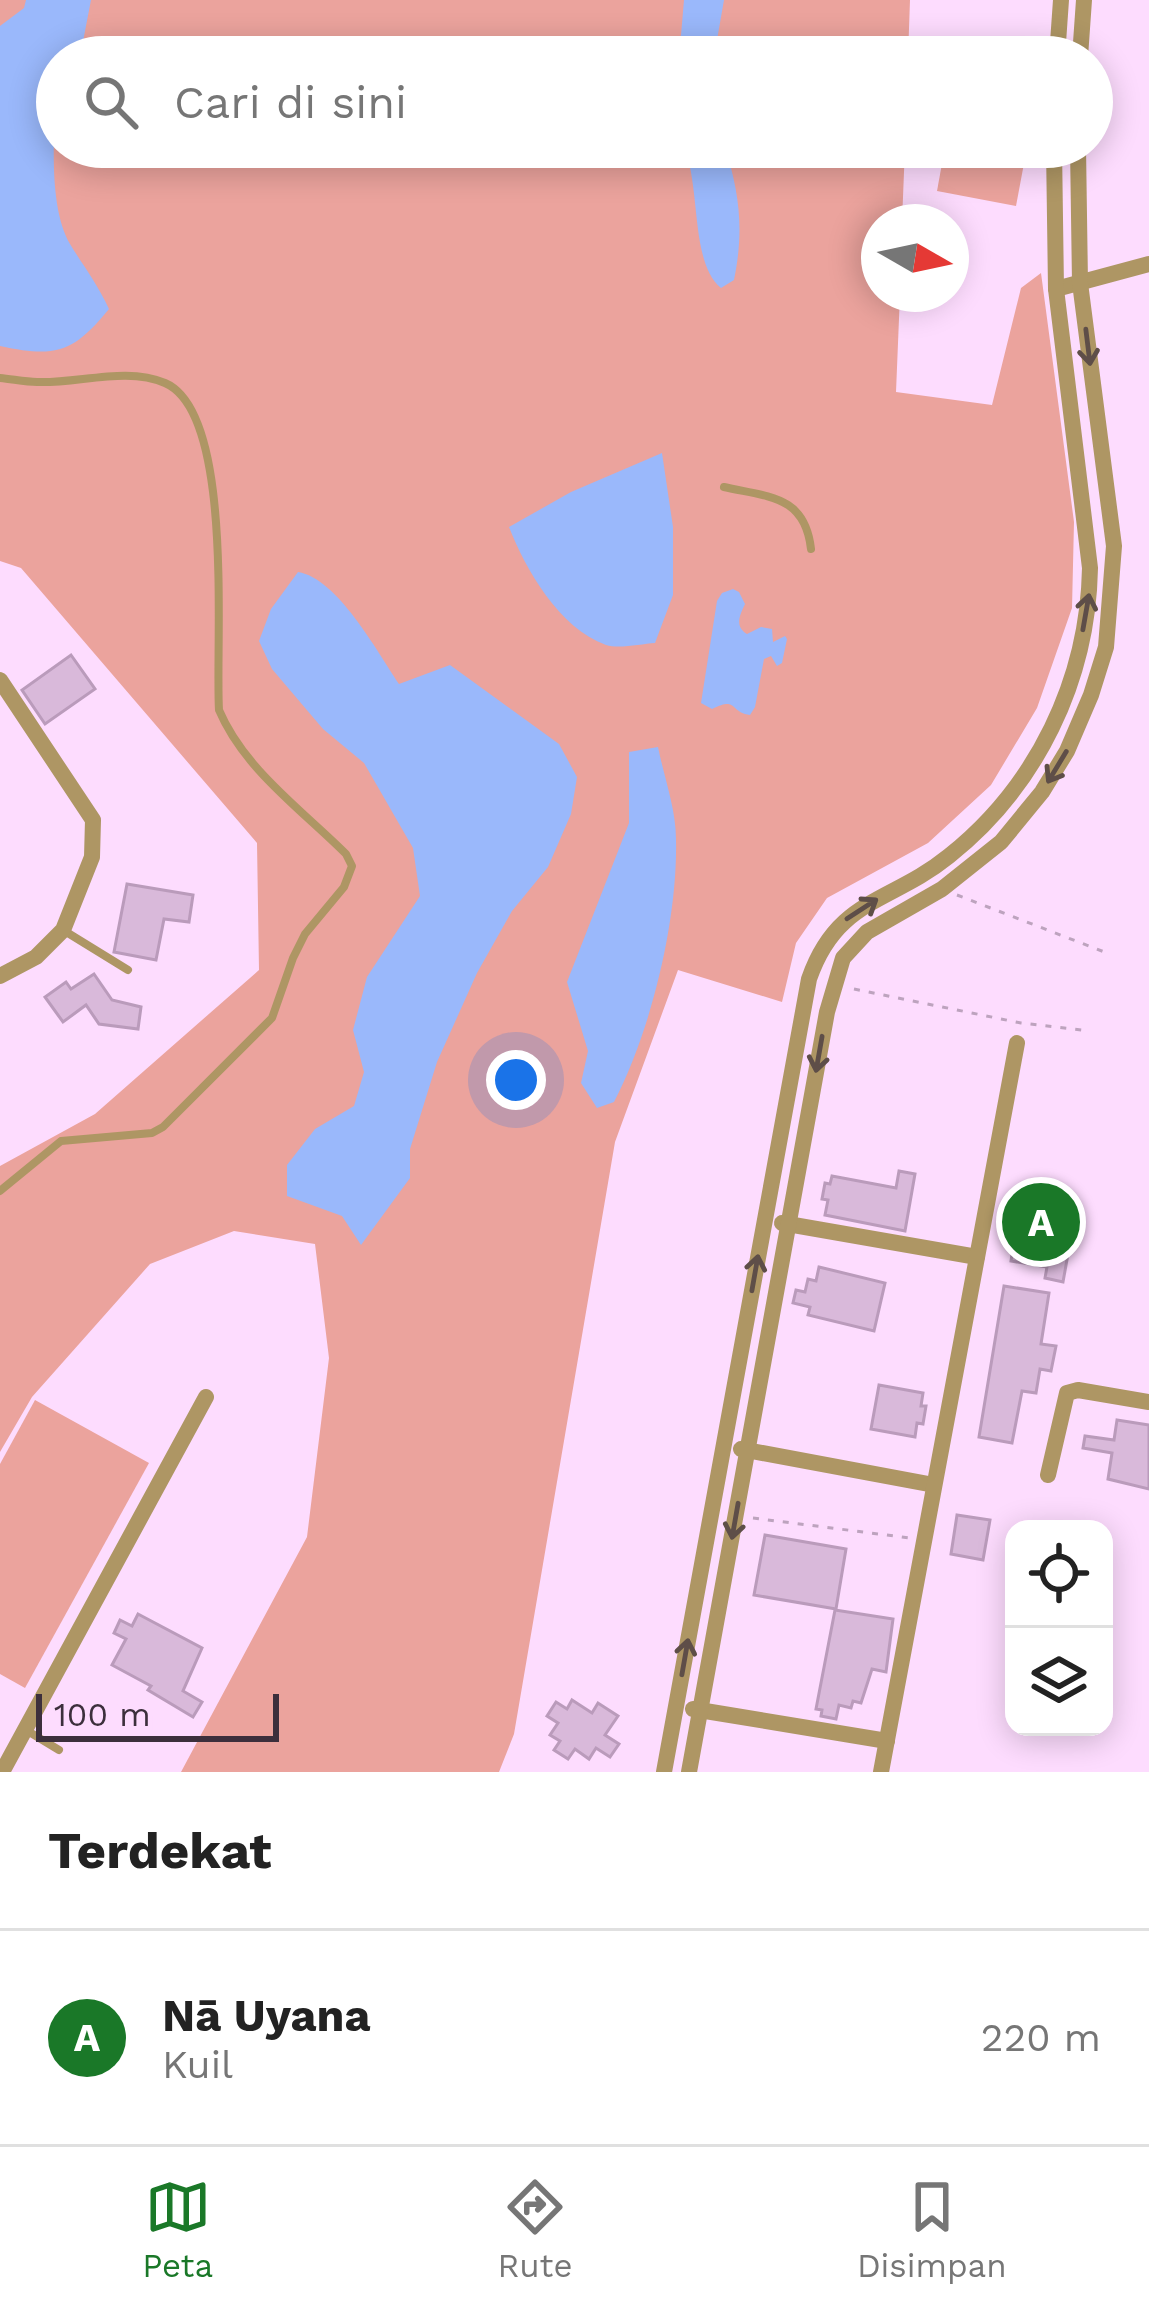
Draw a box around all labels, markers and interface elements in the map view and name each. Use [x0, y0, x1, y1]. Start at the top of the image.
search box [36, 36, 1113, 168]
icon: search [78, 69, 144, 135]
text: Cari di sini [174, 76, 407, 129]
north arrow [861, 204, 969, 312]
one-way arrow [1078, 327, 1100, 366]
one-way arrow [1076, 593, 1099, 632]
one-way arrow [1045, 749, 1069, 783]
one-way arrow [845, 897, 879, 922]
one-way arrow [807, 1034, 830, 1073]
your location [486, 1050, 546, 1110]
pin: A [1002, 1177, 1080, 1267]
one-way arrow [745, 1255, 768, 1294]
one-way arrow [722, 1500, 745, 1539]
map controls [1005, 1520, 1113, 1736]
button: locate [1005, 1520, 1113, 1628]
button: layers [1005, 1628, 1113, 1736]
one-way arrow [675, 1638, 697, 1677]
scale bar [36, 1688, 279, 1741]
text: 100 m [54, 1695, 151, 1734]
text: Terdekat [48, 1821, 272, 1880]
text: Nā Uyana [162, 1989, 371, 2042]
text: A [74, 2015, 100, 2060]
text: 220 m [981, 2015, 1101, 2060]
text: Kuil [162, 2042, 233, 2087]
tab: Peta [142, 2174, 213, 2285]
tab: Rute [498, 2174, 572, 2285]
tab: Disimpan [857, 2174, 1007, 2285]

